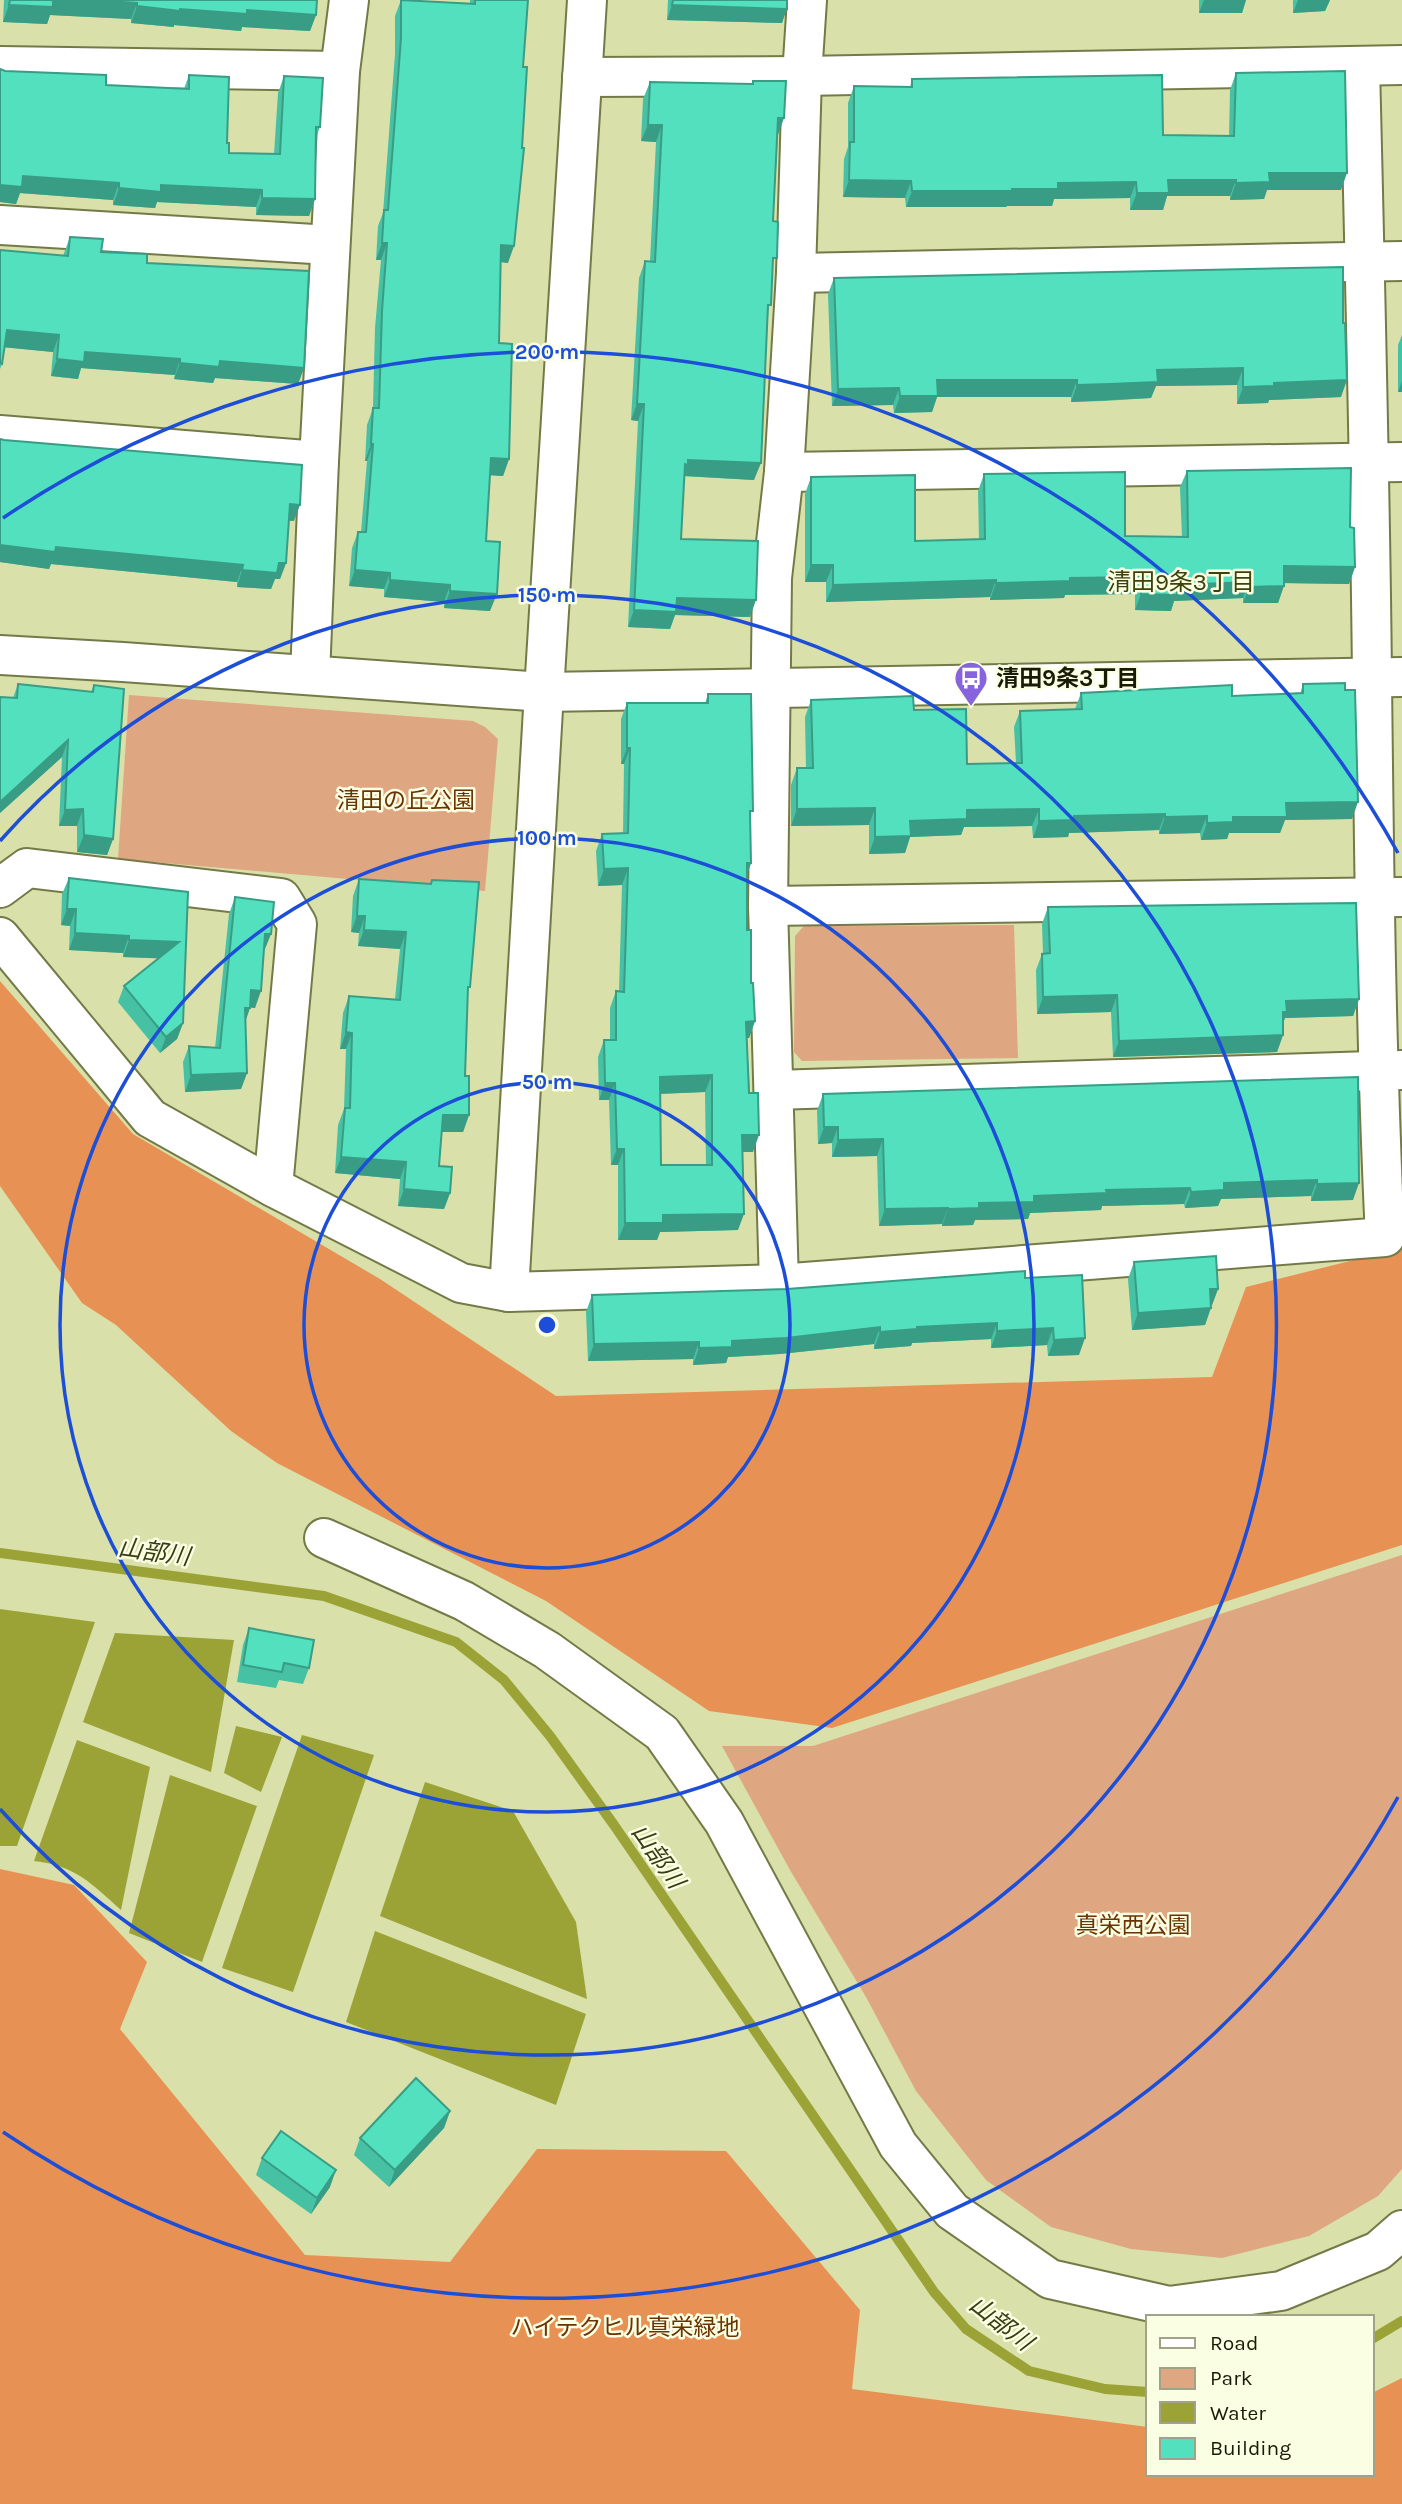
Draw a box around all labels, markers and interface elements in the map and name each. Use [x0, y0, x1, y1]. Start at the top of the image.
text: 200 m [515, 340, 579, 364]
district label: 清田9条3丁目 [1107, 568, 1255, 596]
text: 150 m [518, 583, 576, 607]
bus stop icon: 清田9条3丁目 [952, 659, 990, 708]
place label: 清田9条3丁目 [996, 665, 1139, 692]
park label: 清田の丘公園 [337, 787, 475, 814]
text: 100 m [517, 826, 577, 850]
text: 50 m [522, 1070, 572, 1094]
centre of rings [535, 1313, 559, 1337]
water label: 山部川 [116, 1533, 195, 1571]
water label: 山部川 [626, 1818, 692, 1896]
park label: 真栄西公園 [1076, 1912, 1191, 1939]
water label: 山部川 [964, 2290, 1040, 2358]
park label: ハイテクヒル真栄緑地 [510, 2314, 740, 2341]
legend [1146, 2315, 1374, 2476]
text: Road [1210, 2331, 1258, 2355]
text: Park [1210, 2366, 1253, 2390]
text: Water [1210, 2401, 1266, 2425]
text: Building [1210, 2436, 1291, 2460]

